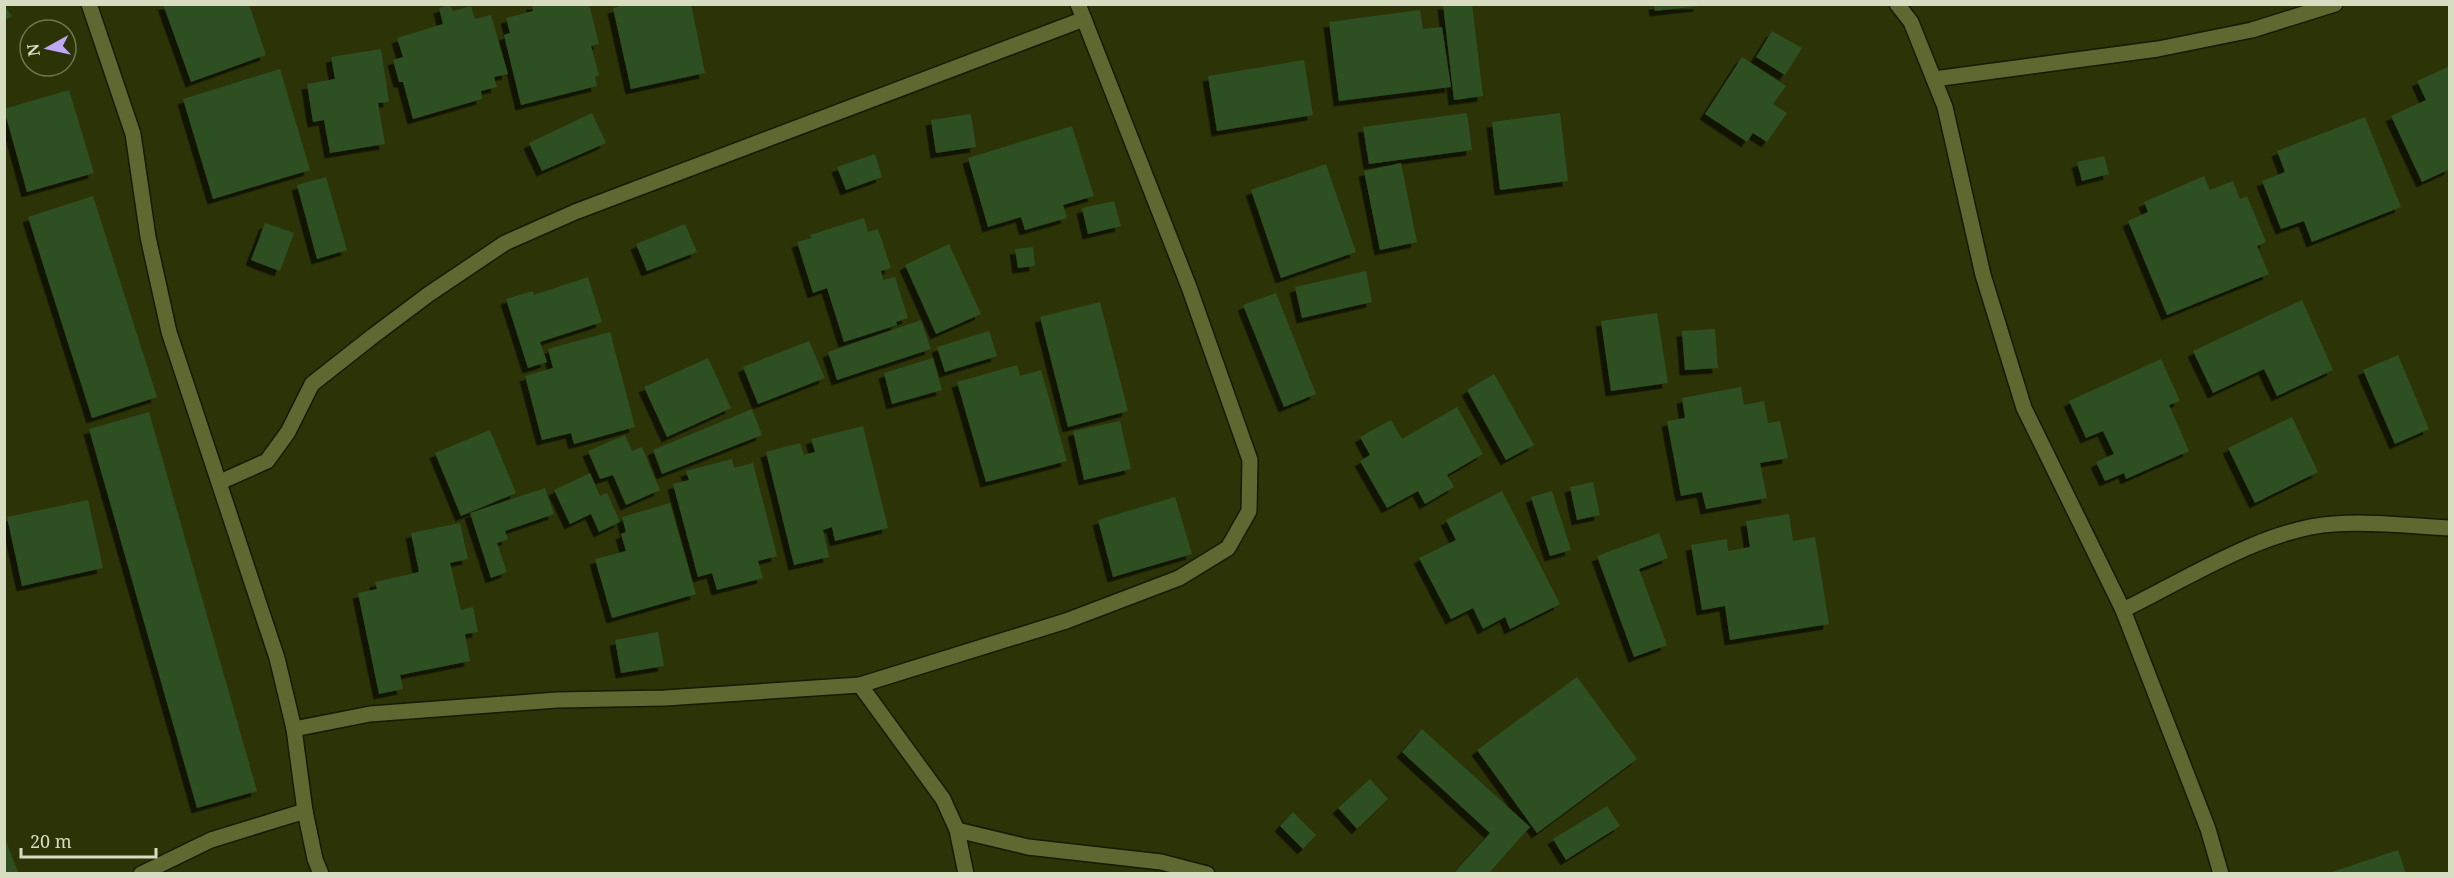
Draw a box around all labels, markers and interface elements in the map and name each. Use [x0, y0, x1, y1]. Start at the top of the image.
north arrow [18, 18, 78, 78]
text: N [21, 42, 45, 58]
scale bar [21, 821, 156, 859]
text: 20 m [30, 829, 72, 853]

